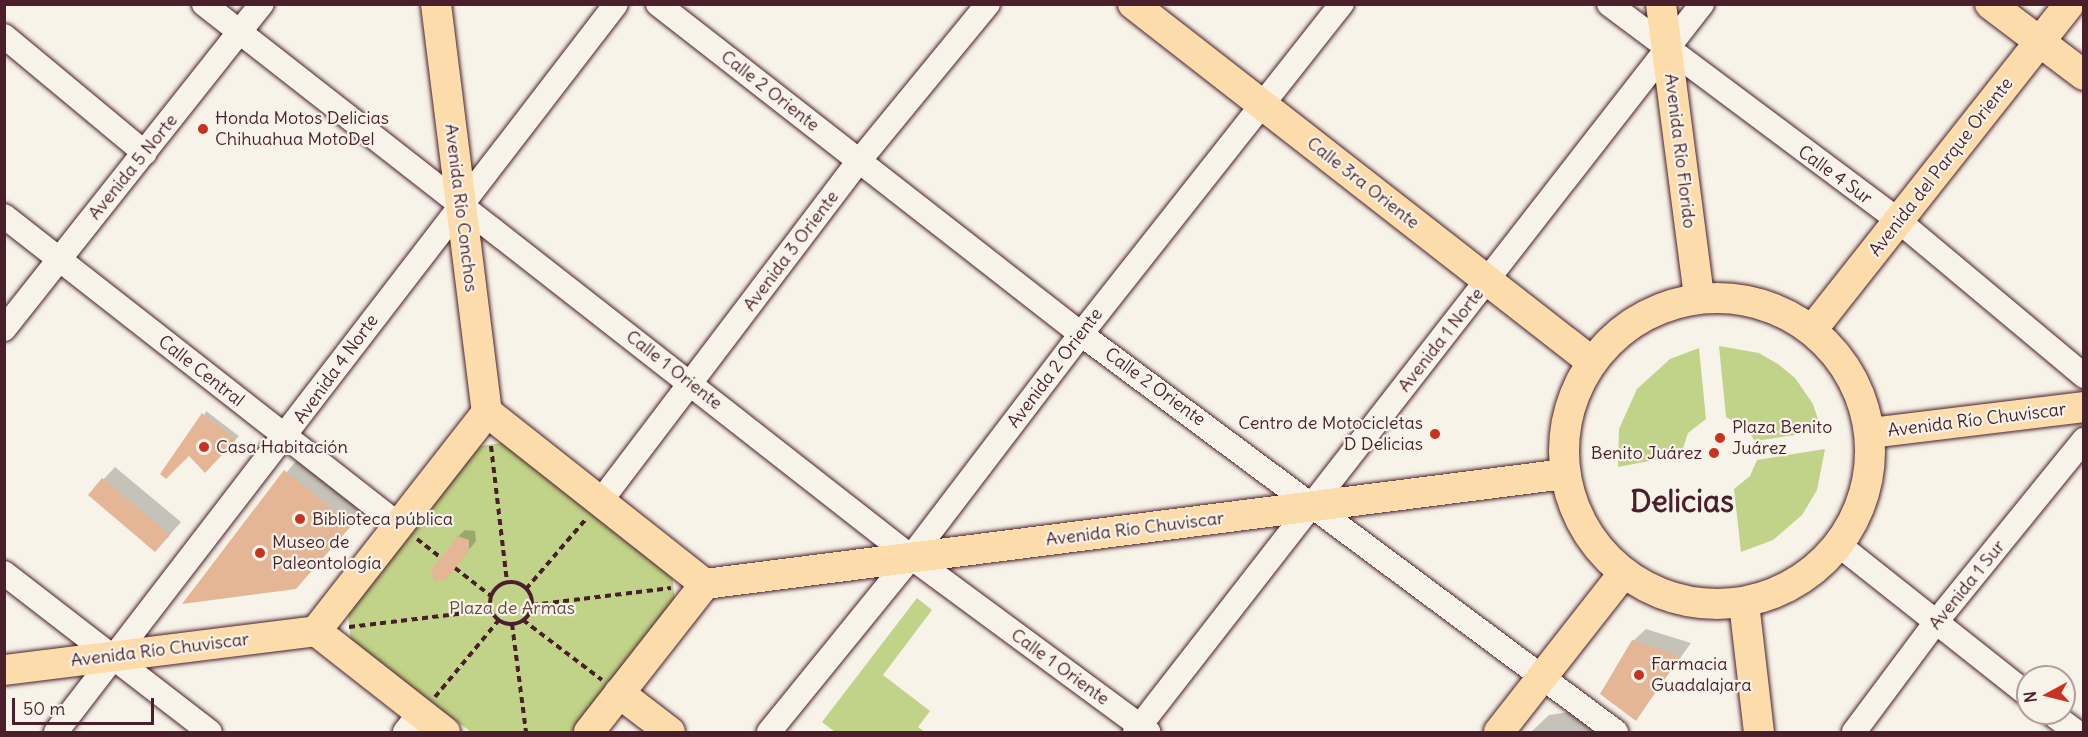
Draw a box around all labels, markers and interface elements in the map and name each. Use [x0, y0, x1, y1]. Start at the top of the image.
street label: Calle 2 Oriente [716, 46, 824, 136]
street label: Avenida Río Florido [1660, 72, 1700, 230]
street label: Avenida del Parque Oriente [1864, 73, 2018, 261]
place label: Honda Motos Delicias Chihuahua MotoDel [215, 108, 389, 150]
street label: Avenida 5 Norte [84, 110, 182, 224]
marker: Honda Motos Delicias Chihuahua MotoDel [196, 122, 210, 136]
street label: Avenida Río Conchos [440, 123, 482, 293]
street label: Calle 3ra Oriente [1302, 132, 1424, 234]
street label: Calle 4 Sur [1794, 141, 1876, 209]
street label: Avenida 3 Oriente [739, 187, 843, 315]
street label: Avenida 1 Norte [1394, 284, 1488, 396]
street label: Avenida 2 Oriente [1003, 304, 1107, 432]
street label: Avenida 4 Norte [289, 310, 383, 428]
street label: Calle 1 Oriente [622, 326, 726, 414]
street label: Calle Central [154, 331, 248, 411]
street label: Calle 2 Oriente [1101, 343, 1209, 431]
street label: Avenida Río Chuviscar [1887, 398, 2067, 442]
place label: Centro de Motocicletas D Delicias [1238, 413, 1423, 456]
place label: Plaza Benito Juárez [1732, 417, 1832, 460]
marker: Centro de Motocicletas D Delicias [1428, 427, 1442, 441]
marker: Plaza Benito Juárez [1713, 431, 1727, 445]
place label: Casa Habitación [216, 436, 348, 458]
marker: Casa Habitación [197, 440, 211, 454]
place label: Benito Juárez [1591, 442, 1702, 464]
marker: Benito Juárez [1707, 446, 1721, 460]
district label: Delicias [1630, 483, 1734, 519]
street label: Avenida Río Chuviscar [1045, 507, 1225, 551]
place label: Biblioteca pública [312, 508, 453, 530]
marker: Biblioteca pública [293, 512, 307, 526]
place label: Museo de Paleontología [272, 532, 381, 574]
street label: Avenida 1 Sur [1924, 536, 2010, 634]
marker: Museo de Paleontología [253, 546, 267, 560]
park label: Plaza de Armas [449, 597, 575, 619]
street label: Calle 1 Oriente [1007, 624, 1113, 710]
street label: Avenida Río Chuviscar [70, 628, 250, 672]
place label: Farmacia Guadalajara [1651, 654, 1752, 696]
north arrow [2016, 665, 2076, 725]
marker: Farmacia Guadalajara [1632, 668, 1646, 682]
scale bar [15, 686, 158, 724]
text: N [2020, 690, 2041, 704]
text: 50 m [23, 697, 65, 720]

